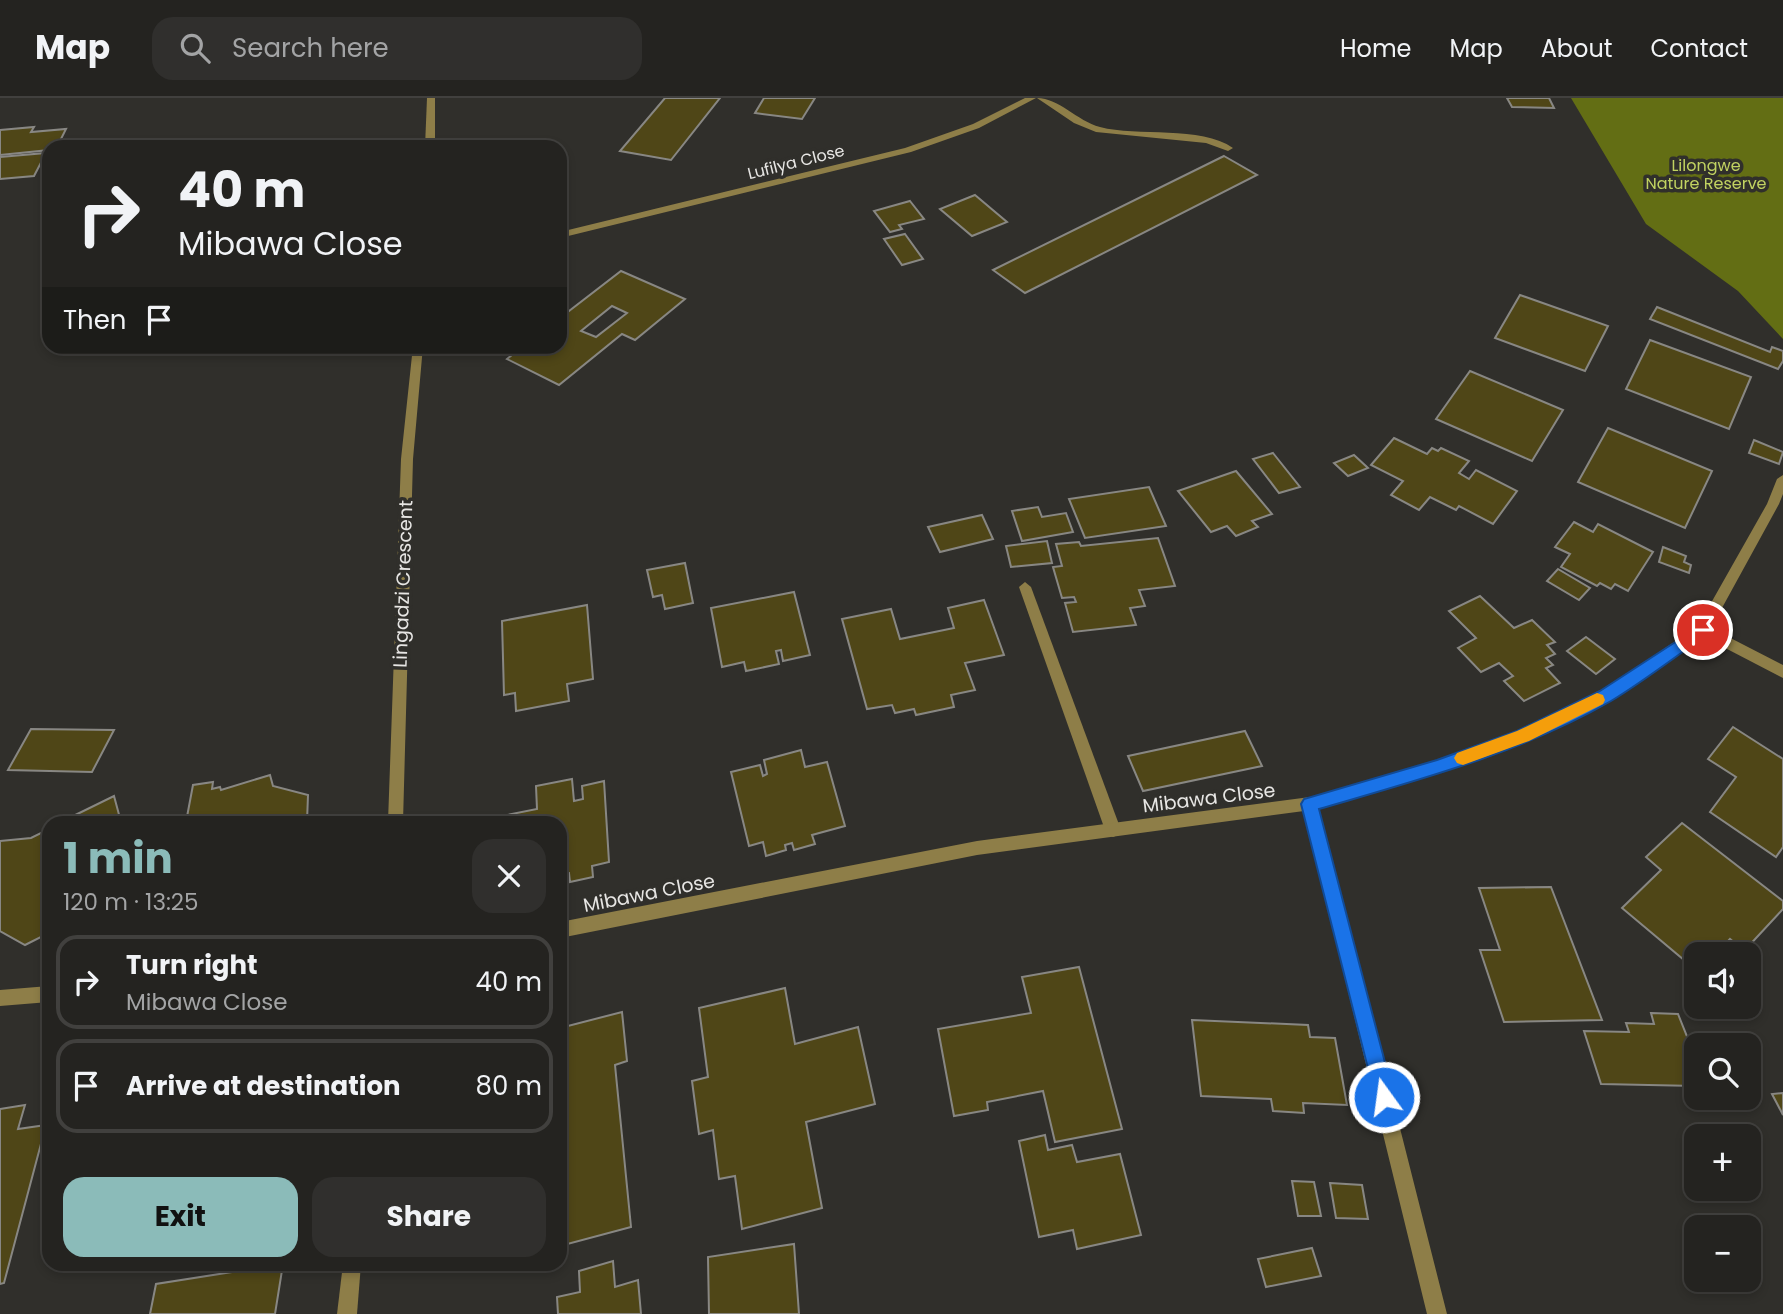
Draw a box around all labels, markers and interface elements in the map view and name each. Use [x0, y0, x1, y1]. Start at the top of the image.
search box [152, 17, 642, 80]
text: Map [35, 24, 110, 71]
icon: search [176, 29, 214, 67]
text: Search here [232, 30, 389, 66]
text: Home [1340, 32, 1412, 65]
text: Map [1450, 32, 1503, 65]
text: About [1541, 32, 1612, 65]
text: Contact [1650, 32, 1748, 65]
street label: Lufilya Close [745, 139, 847, 185]
park label: Lilongwe Nature Reserve [1645, 154, 1767, 195]
text: 40 m [178, 156, 305, 224]
icon: right [63, 168, 154, 259]
text: Mibawa Close [178, 221, 403, 266]
icon: arrive [140, 301, 178, 339]
text: Then [63, 302, 126, 338]
street label: Lingadzi Crescent [387, 500, 419, 668]
pin [1673, 600, 1733, 660]
icon: arrive [1684, 611, 1722, 649]
street label: Mibawa Close [1141, 776, 1277, 820]
text: 1 min [63, 829, 173, 888]
button: close [472, 839, 546, 913]
street label: Mibawa Close [581, 867, 717, 919]
text: 120 m · 13:25 [63, 886, 199, 918]
map controls [1684, 942, 1761, 1292]
button: sound [1684, 942, 1761, 1019]
text: Turn right [126, 947, 258, 983]
icon: right [67, 963, 105, 1001]
text: 40 m [476, 964, 542, 1000]
text: Mibawa Close [126, 986, 288, 1018]
button: search [1684, 1033, 1761, 1110]
position arrow [1347, 1060, 1421, 1134]
icon: arrive [67, 1067, 105, 1105]
text: Arrive at destination [126, 1068, 401, 1104]
text: 80 m [476, 1068, 542, 1104]
button: + [1684, 1124, 1761, 1201]
button: Exit [63, 1177, 298, 1257]
button: Share [312, 1177, 546, 1257]
button: − [1684, 1215, 1761, 1292]

